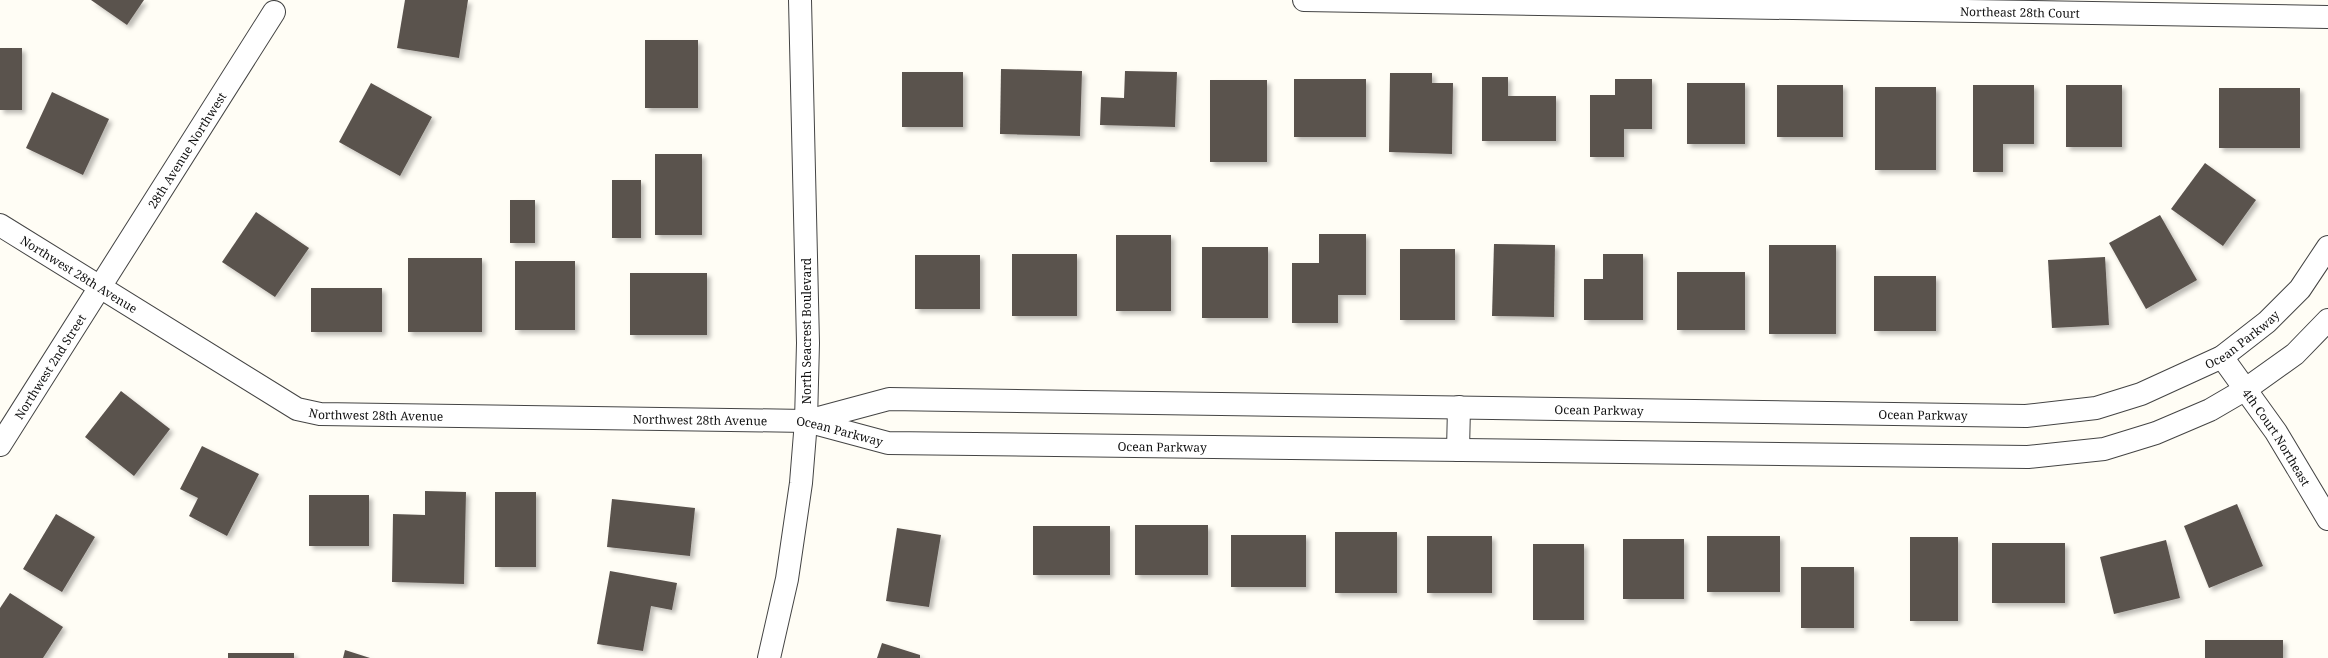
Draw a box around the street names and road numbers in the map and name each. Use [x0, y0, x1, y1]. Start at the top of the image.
street label: Northeast 28th Court [1960, 2, 2080, 21]
street label: 28th Avenue Northwest [143, 89, 230, 211]
street label: Northwest 28th Avenue [17, 231, 141, 317]
street label: North Seacrest Boulevard [798, 257, 815, 404]
street label: Ocean Parkway [2202, 306, 2283, 372]
street label: Northwest 2nd Street [10, 310, 89, 422]
street label: 4th Court Northeast [2239, 385, 2315, 489]
street label: Ocean Parkway [1554, 400, 1644, 419]
street label: Northwest 28th Avenue [307, 403, 443, 424]
street label: Ocean Parkway [1878, 405, 1968, 424]
street label: Northwest 28th Avenue [633, 410, 767, 429]
street label: Ocean Parkway [796, 412, 885, 450]
street label: Ocean Parkway [1117, 437, 1207, 455]

